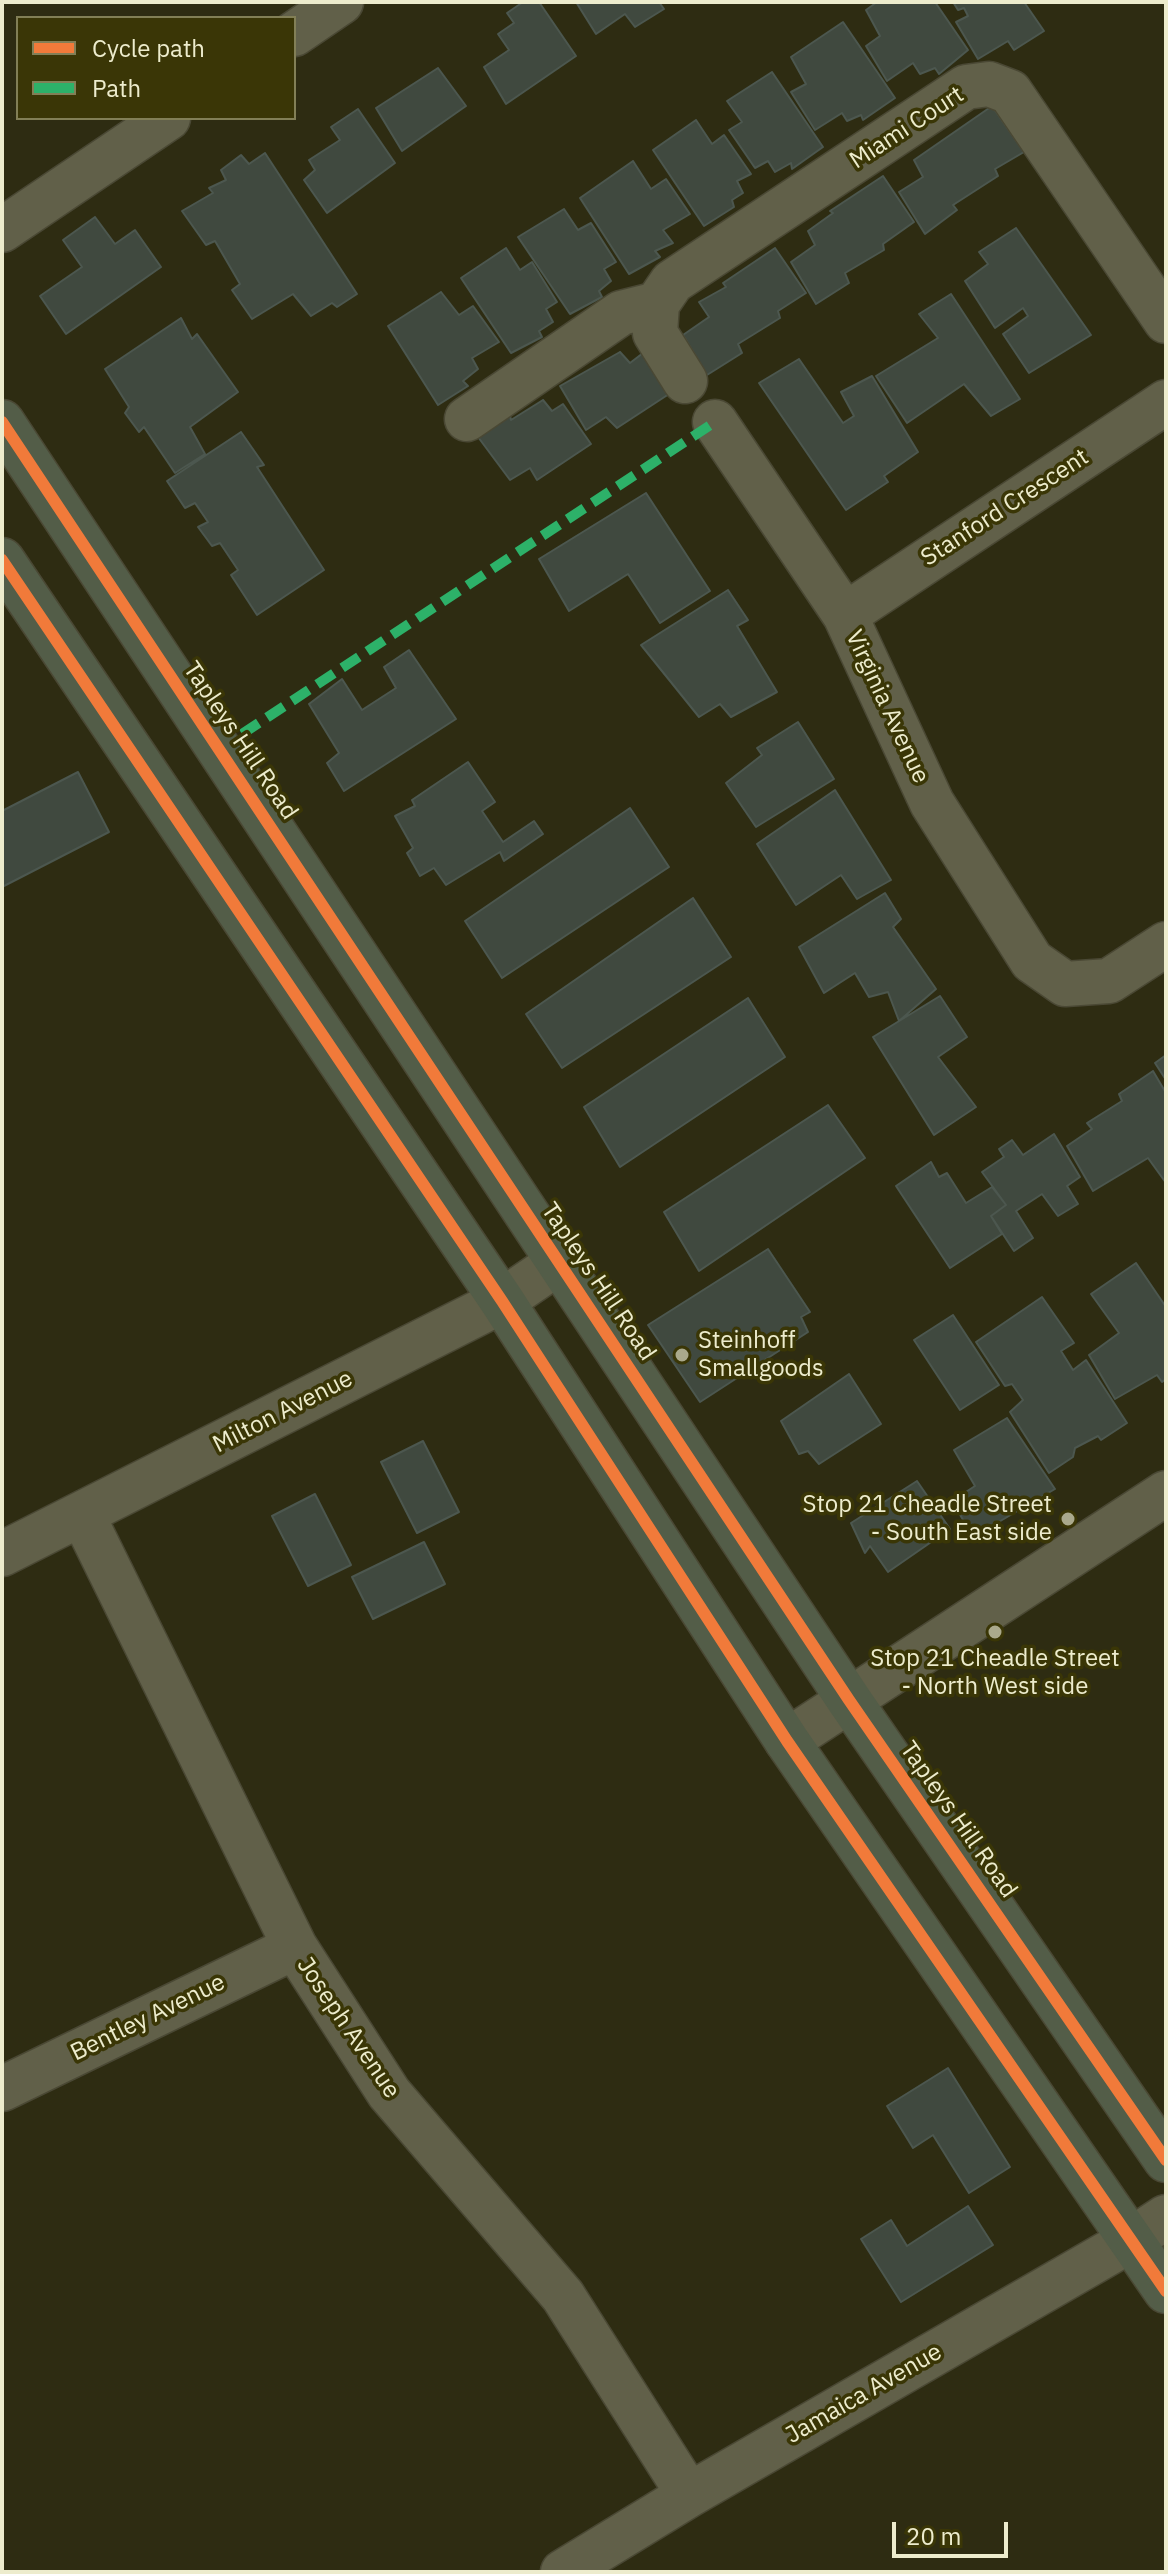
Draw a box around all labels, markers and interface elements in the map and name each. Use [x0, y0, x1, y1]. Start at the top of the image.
legend [16, 16, 296, 120]
text: Cycle path [92, 32, 205, 64]
text: Path [92, 72, 141, 104]
street label: Miami Court [845, 80, 969, 176]
street label: Stanford Crescent [916, 443, 1094, 573]
street label: Virginia Avenue [839, 626, 935, 788]
street label: Tapleys Hill Road [177, 657, 303, 825]
street label: Tapleys Hill Road [535, 1198, 661, 1366]
place label: Steinhoff Smallgoods [698, 1327, 824, 1383]
marker: Steinhoff Smallgoods [673, 1346, 691, 1364]
street label: Milton Avenue [208, 1364, 358, 1460]
place label: Stop 21 Cheadle Street - South East side [803, 1491, 1052, 1547]
marker: Stop 21 Cheadle Street - South East side [1059, 1510, 1077, 1528]
marker: Stop 21 Cheadle Street - North West side [986, 1623, 1004, 1641]
place label: Stop 21 Cheadle Street - North West side [870, 1645, 1120, 1701]
street label: Tapleys Hill Road [893, 1736, 1023, 1904]
street label: Joseph Avenue [290, 1952, 406, 2104]
street label: Bentley Avenue [66, 1968, 230, 2068]
street label: Jamaica Avenue [781, 2338, 947, 2450]
scale bar [896, 2506, 1012, 2556]
text: 20 m [906, 2520, 961, 2552]

